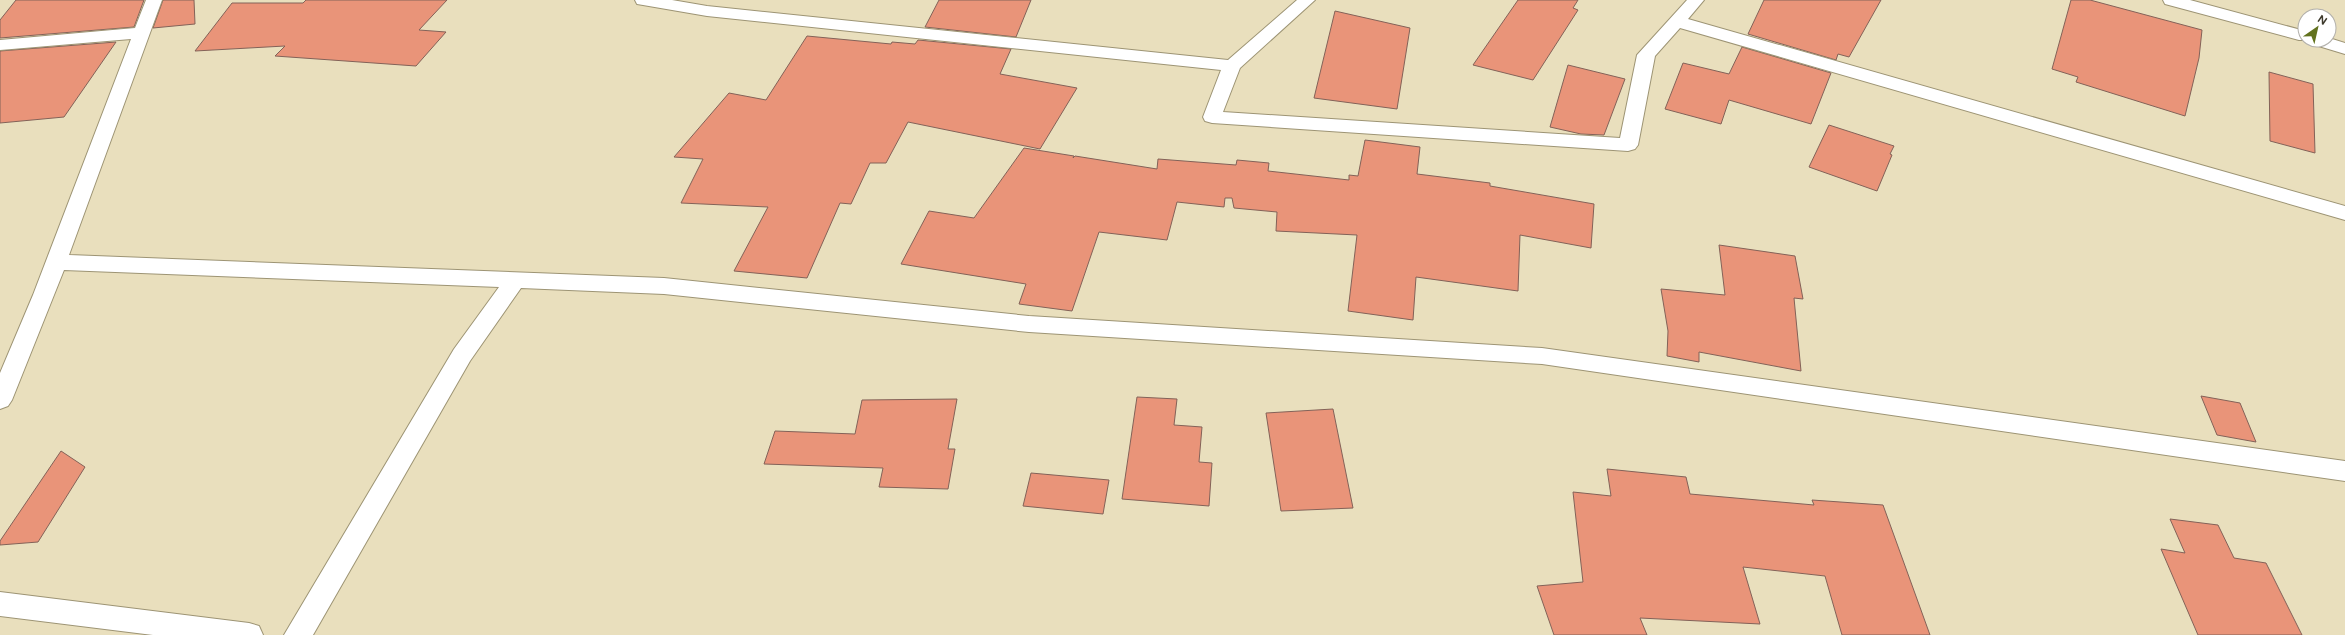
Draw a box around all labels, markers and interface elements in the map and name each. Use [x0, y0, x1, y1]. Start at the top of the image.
north arrow [2297, 8, 2337, 48]
text: N [2315, 12, 2329, 28]

